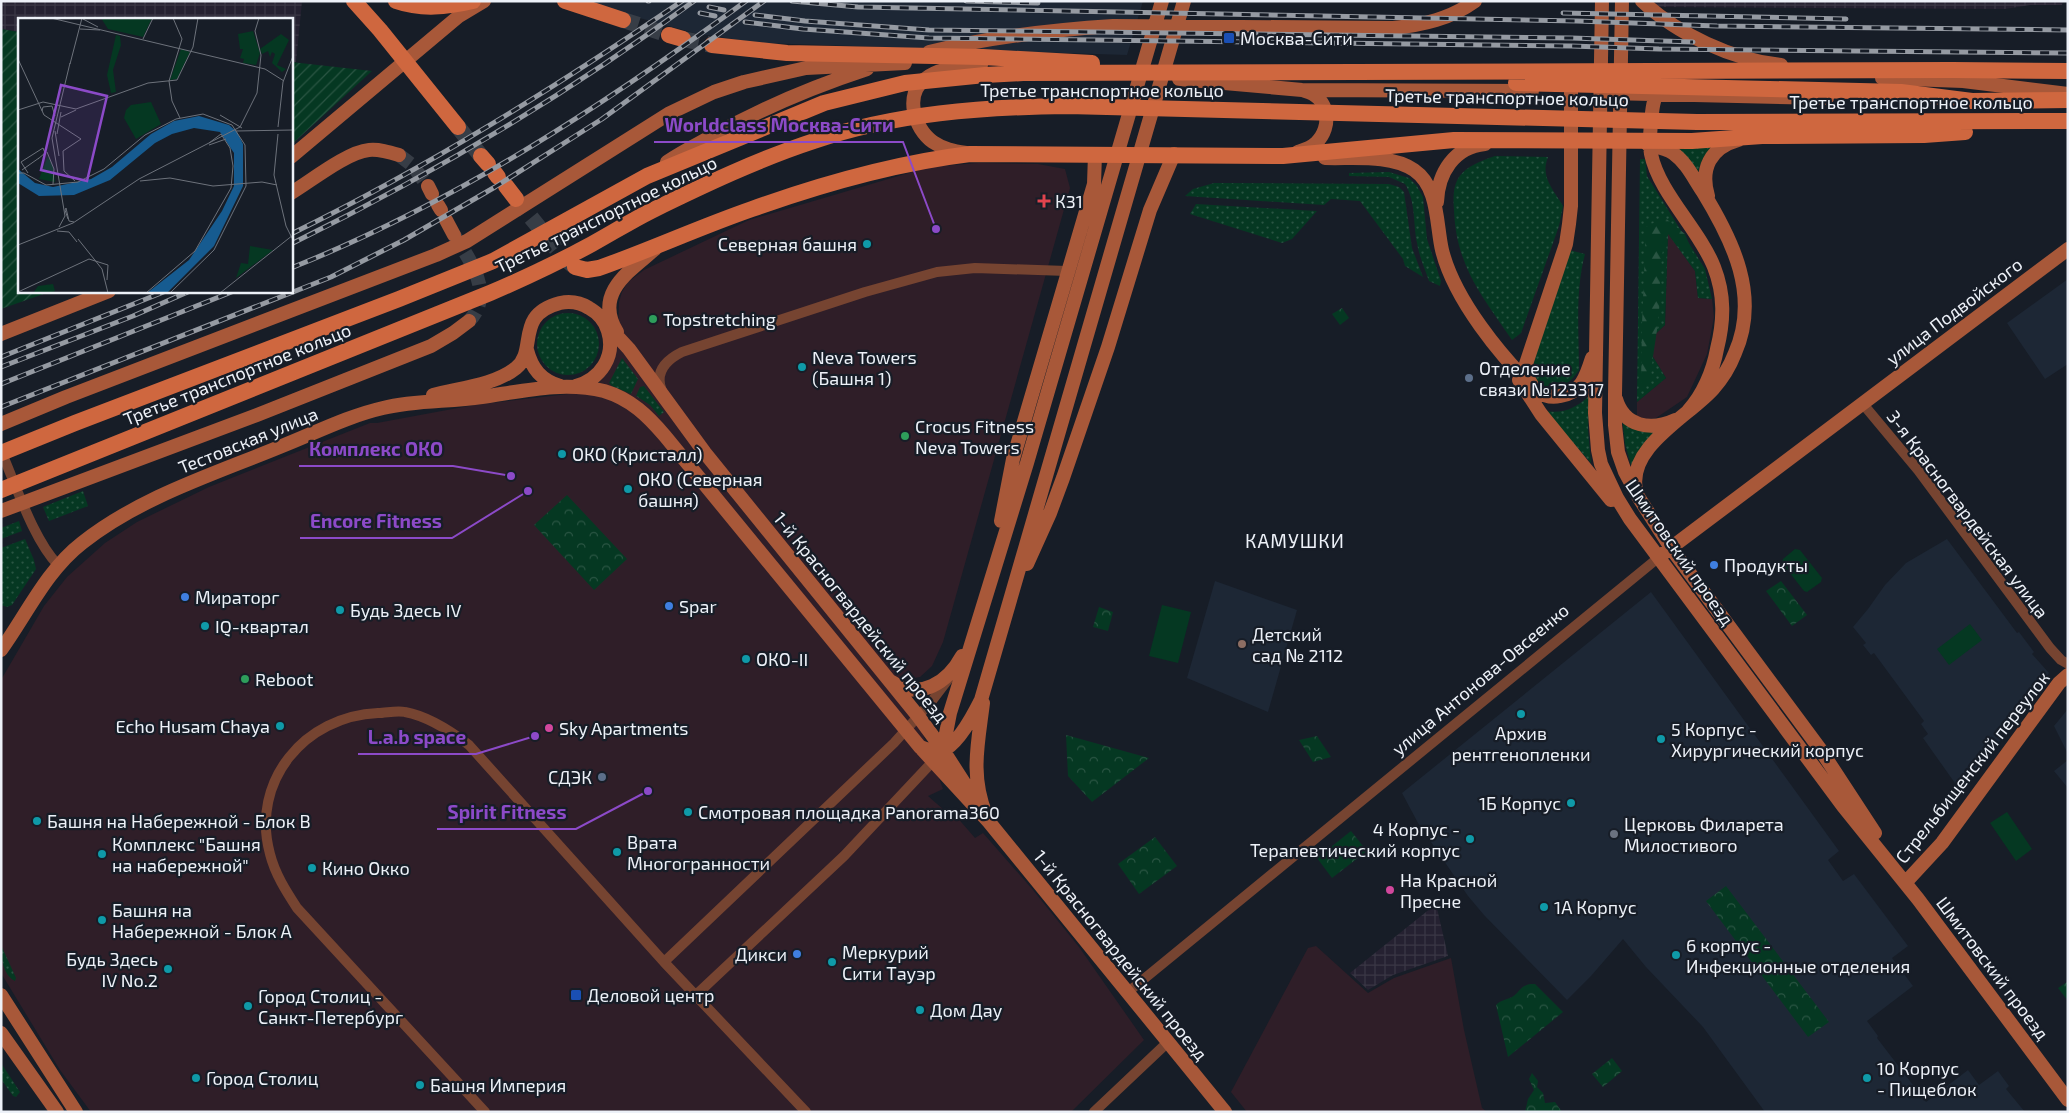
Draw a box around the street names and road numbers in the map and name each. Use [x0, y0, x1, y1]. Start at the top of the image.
street label: Третье транспортное кольцо [980, 79, 1224, 101]
street label: Третье транспортное кольцо [1385, 84, 1629, 110]
street label: Третье транспортное кольцо [1789, 91, 2033, 113]
street label: Третье транспортное кольцо [492, 151, 720, 277]
street label: улица Подвойского [1882, 253, 2026, 369]
street label: Третье транспортное кольцо [120, 318, 354, 430]
street label: Тестовская улица [175, 402, 321, 478]
street label: 3-я Красногвардейская улица [1883, 406, 2053, 622]
street label: Шмитовский проезд [1621, 475, 1739, 629]
street label: 1-й Красногвардейский проезд [769, 507, 953, 727]
street label: улица Антонова-Овсеенко [1387, 599, 1573, 759]
street label: Стрельбищенский переулок [1890, 666, 2054, 867]
street label: 1-й Красногвардейский проезд [1029, 845, 1213, 1065]
street label: Шмитовский проезд [1932, 892, 2054, 1044]

